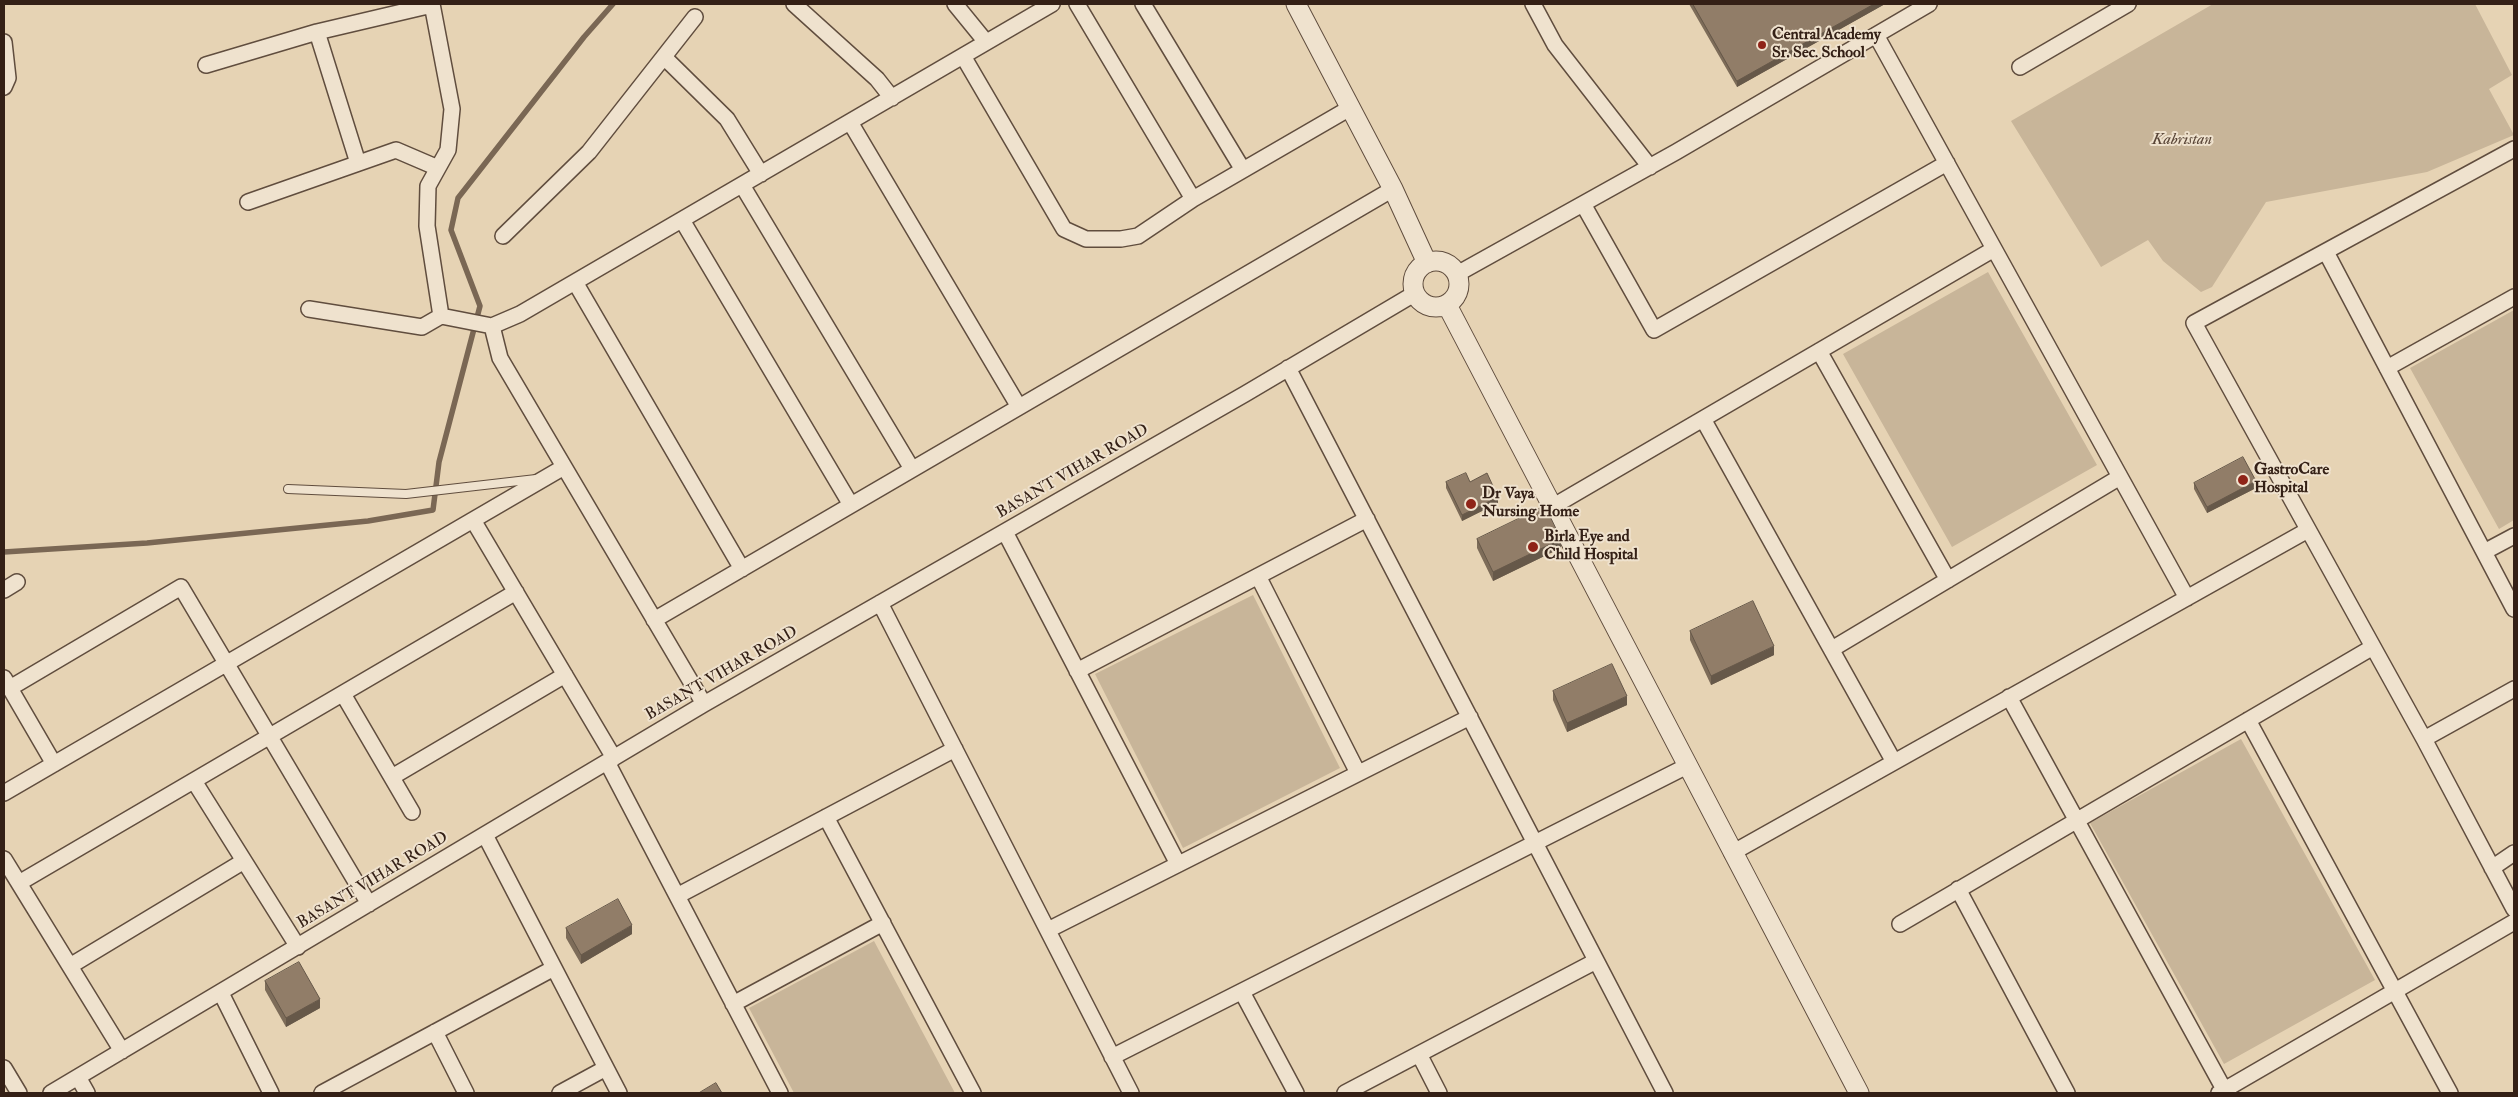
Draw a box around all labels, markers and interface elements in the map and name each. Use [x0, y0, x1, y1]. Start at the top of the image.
place label: Central Academy Sr. Sec. School [1772, 26, 1881, 64]
marker: Central Academy Sr. Sec. School [1756, 39, 1768, 51]
park label: Kabristan [2152, 131, 2212, 151]
street label: BASANT VIHAR ROAD [994, 421, 1152, 523]
place label: GastroCare Hospital [2254, 461, 2329, 499]
marker: GastroCare Hospital [2236, 473, 2250, 487]
place label: Dr Vaya Nursing Home [1482, 485, 1579, 523]
marker: Dr Vaya Nursing Home [1464, 497, 1478, 511]
place label: Birla Eye and Child Hospital [1544, 528, 1638, 566]
marker: Birla Eye and Child Hospital [1526, 540, 1540, 554]
street label: BASANT VIHAR ROAD [643, 623, 801, 725]
street label: BASANT VIHAR ROAD [294, 828, 452, 934]

